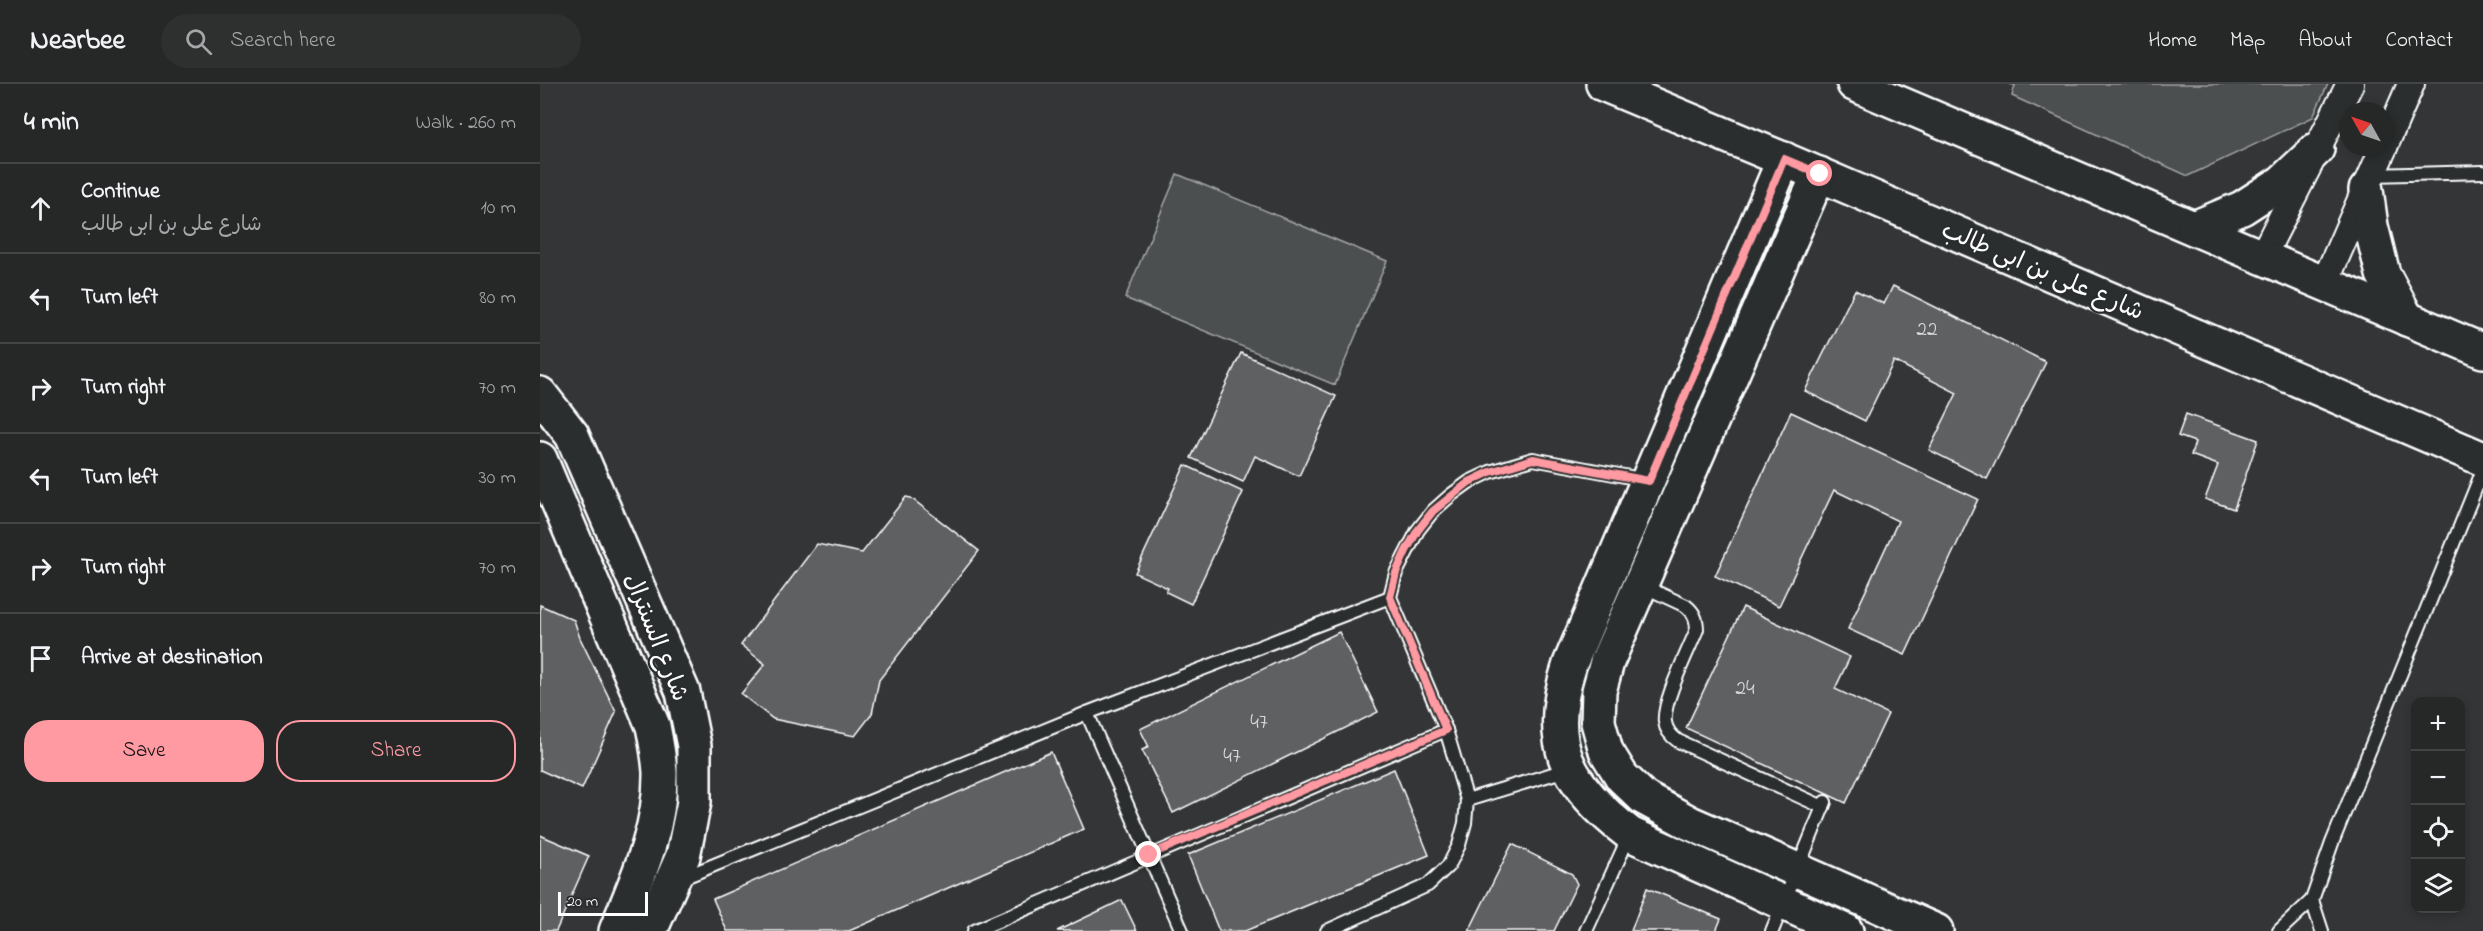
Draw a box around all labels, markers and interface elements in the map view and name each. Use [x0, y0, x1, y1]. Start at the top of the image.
search box [161, 14, 581, 68]
text: Nearbee [30, 21, 125, 62]
icon: search [182, 25, 215, 58]
text: Search here [230, 25, 336, 57]
text: Home [2148, 26, 2197, 56]
text: Map [2230, 26, 2265, 56]
text: About [2298, 26, 2352, 56]
text: Contact [2385, 26, 2453, 56]
north arrow [2339, 102, 2393, 156]
text: 4 min [24, 104, 79, 142]
text: Walk · 260 m [415, 109, 516, 138]
route start [1806, 160, 1832, 186]
text: Continue [81, 176, 160, 208]
icon: ahead [24, 192, 57, 225]
text: 10 m [480, 194, 516, 223]
text: شارع على بن ابى طالب [81, 211, 262, 240]
street label: شارع على بن ابى طالب [1935, 214, 2149, 331]
icon: left [24, 282, 57, 315]
text: Turn left [81, 282, 158, 314]
text: 80 m [479, 284, 516, 313]
house number: 22 [1917, 315, 1937, 345]
icon: right [24, 372, 57, 405]
text: Turn right [81, 372, 166, 404]
text: 70 m [479, 374, 516, 403]
icon: left [24, 462, 57, 495]
text: Turn left [81, 462, 158, 494]
text: 30 m [479, 464, 516, 493]
icon: right [24, 552, 57, 585]
text: Turn right [81, 552, 166, 584]
text: 70 m [479, 554, 516, 583]
street label: شارع السنترال [613, 569, 696, 707]
icon: arrive [24, 642, 57, 675]
text: Arrive at destination [81, 642, 263, 674]
house number: 24 [1735, 674, 1755, 704]
map controls [2411, 697, 2465, 913]
button: + [2411, 697, 2465, 751]
house number: 47 [1250, 708, 1268, 738]
button: Save [24, 720, 264, 782]
button: Share [276, 720, 516, 782]
house number: 47 [1223, 742, 1241, 772]
button: − [2411, 751, 2465, 805]
button: locate [2411, 805, 2465, 859]
route end [1135, 841, 1161, 867]
button: layers [2411, 859, 2465, 913]
scale bar [558, 889, 648, 916]
text: 20 m [567, 890, 598, 914]

